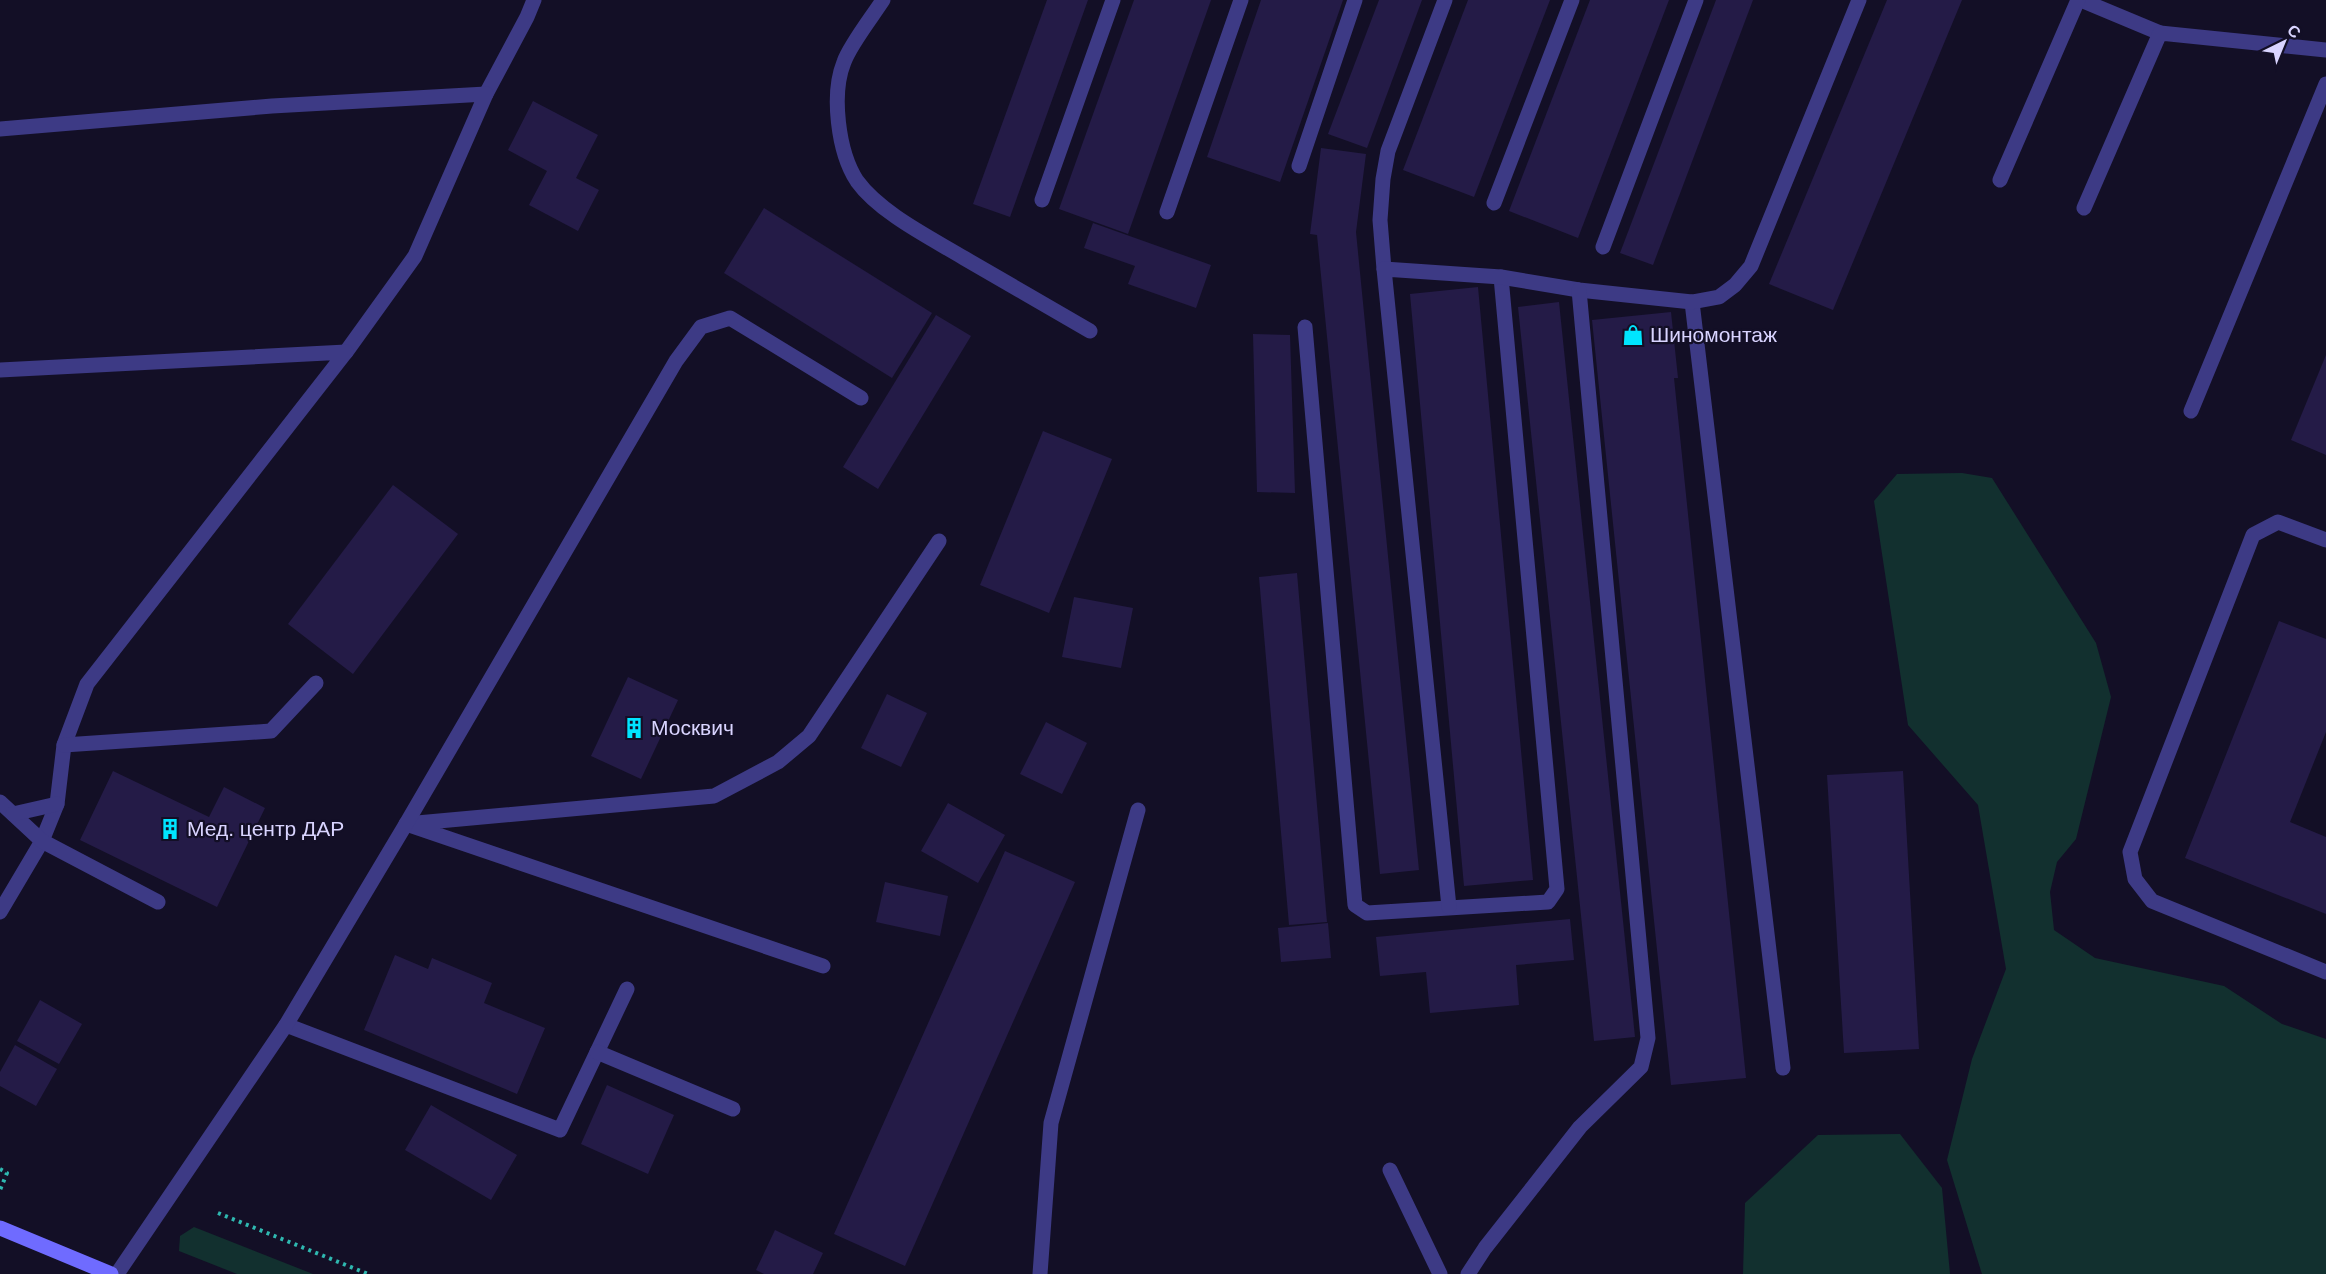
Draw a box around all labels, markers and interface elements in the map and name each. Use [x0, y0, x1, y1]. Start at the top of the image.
north arrow [2254, 12, 2314, 72]
text: С [2284, 21, 2304, 42]
shop icon: Шиномонтаж [1621, 323, 1645, 347]
place label: Шиномонтаж [1650, 323, 1777, 346]
building icon: Москвич [622, 716, 646, 740]
place label: Москвич [651, 716, 734, 739]
building icon: Мед. центр ДАР [158, 817, 182, 841]
place label: Мед. центр ДАР [187, 817, 344, 840]

